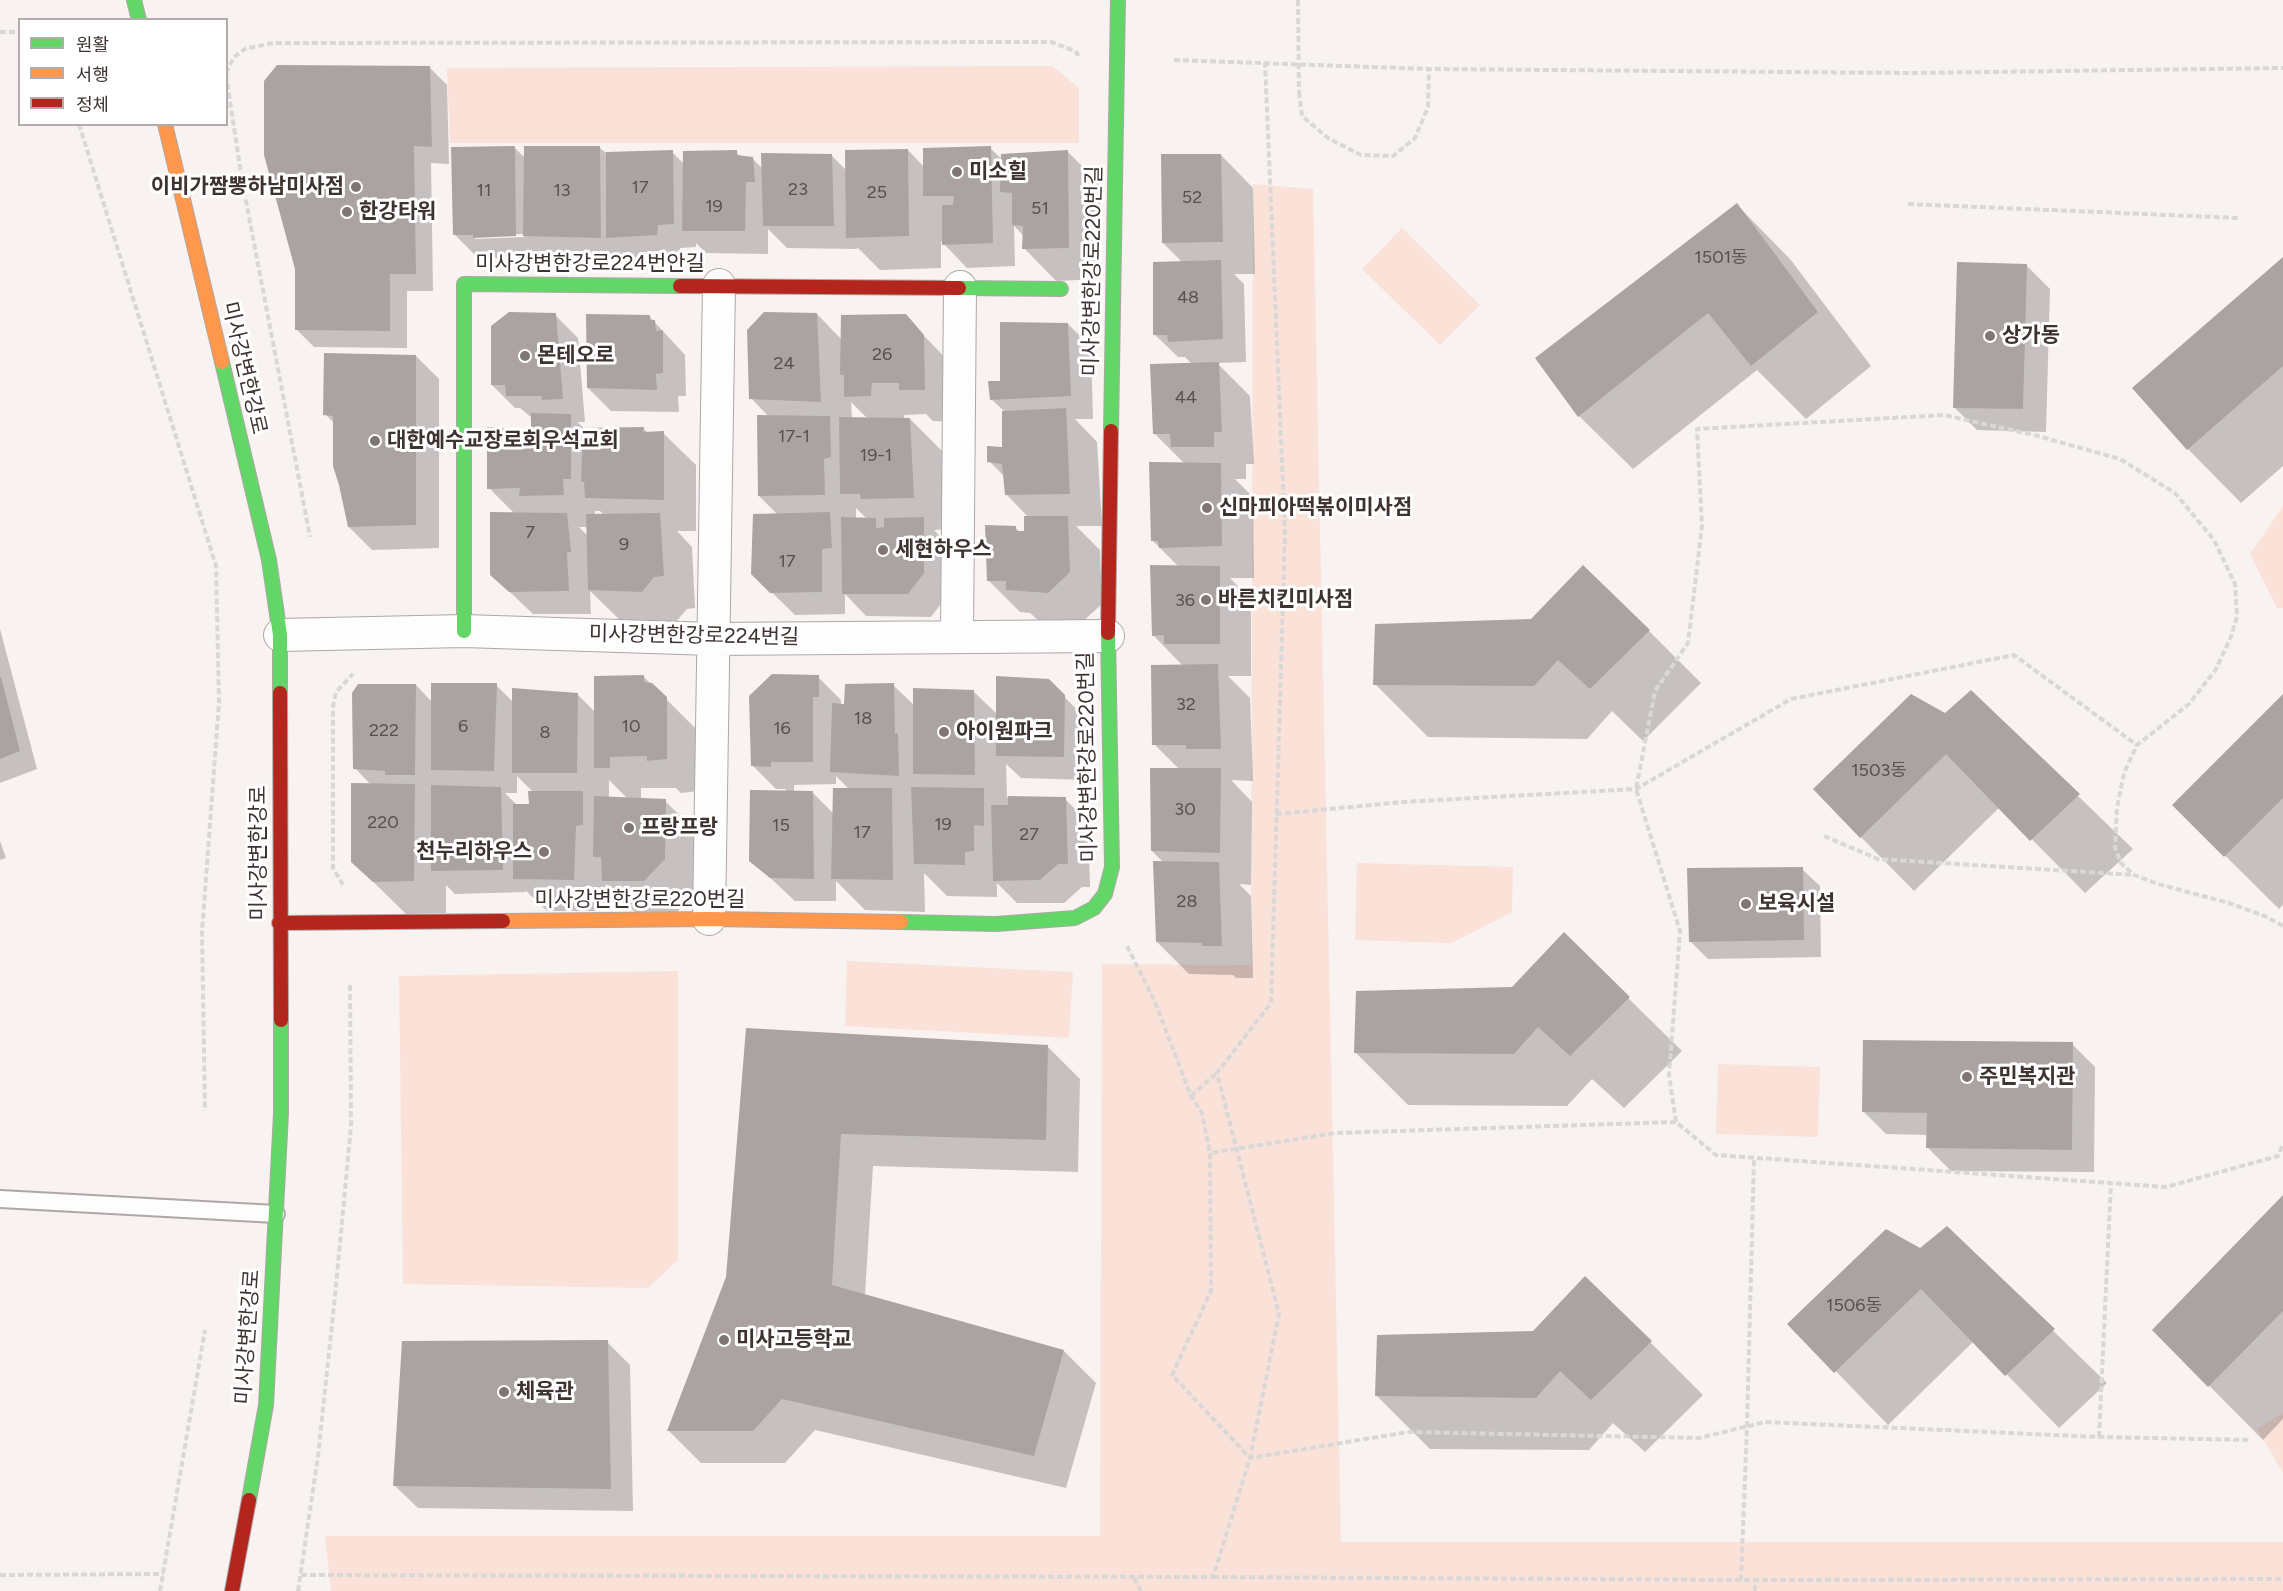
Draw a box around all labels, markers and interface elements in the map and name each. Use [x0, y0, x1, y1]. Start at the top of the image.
legend [18, 18, 228, 126]
text: 원활 [76, 34, 109, 56]
text: 서행 [76, 64, 109, 86]
text: 정체 [76, 94, 109, 116]
place label: 미소힐 [969, 159, 1027, 185]
marker: 미소힐 [950, 165, 964, 179]
street label: 미사강변한강로220번길 [1079, 165, 1107, 377]
place label: 이비가짬뽕하남미사점 [151, 174, 344, 200]
house number: 17 [631, 177, 649, 199]
house number: 23 [788, 179, 808, 201]
marker: 이비가짬뽕하남미사점 [349, 180, 363, 194]
house number: 11 [477, 180, 491, 202]
house number: 13 [553, 180, 571, 202]
house number: 25 [867, 182, 887, 204]
house number: 52 [1182, 187, 1202, 209]
house number: 19 [705, 196, 723, 218]
house number: 51 [1031, 198, 1049, 220]
place label: 한강타워 [359, 199, 436, 225]
marker: 한강타워 [340, 205, 354, 219]
house number: 1501동 [1694, 247, 1748, 269]
street label: 미사강변한강로224번안길 [475, 251, 705, 277]
house number: 48 [1177, 287, 1199, 309]
street label: 미사강변한강로 [217, 299, 271, 437]
place label: 상가동 [2002, 323, 2060, 349]
marker: 상가동 [1983, 329, 1997, 343]
place label: 몬테오로 [537, 343, 614, 369]
house number: 26 [872, 344, 892, 366]
marker: 몬테오로 [518, 349, 532, 363]
house number: 24 [773, 353, 795, 375]
house number: 44 [1175, 387, 1197, 409]
house number: 17-1 [778, 426, 810, 448]
place label: 대한예수교장로회우석교회 [387, 428, 619, 454]
marker: 대한예수교장로회우석교회 [368, 434, 382, 448]
house number: 19-1 [860, 445, 892, 467]
place label: 신마피아떡볶이미사점 [1219, 495, 1412, 521]
marker: 신마피아떡볶이미사점 [1200, 501, 1214, 515]
house number: 7 [525, 522, 535, 544]
house number: 9 [619, 534, 629, 556]
place label: 세현하우스 [895, 537, 992, 563]
marker: 세현하우스 [876, 543, 890, 557]
house number: 17 [778, 551, 796, 573]
place label: 바른치킨미사점 [1218, 587, 1353, 613]
house number: 36 [1175, 590, 1195, 612]
marker: 바른치킨미사점 [1199, 593, 1213, 607]
street label: 미사강변한강로224번길 [589, 622, 799, 650]
street label: 미사강변한강로220번길 [1074, 651, 1102, 863]
house number: 32 [1176, 694, 1196, 716]
house number: 18 [854, 708, 872, 730]
house number: 6 [458, 716, 468, 738]
house number: 10 [622, 716, 640, 738]
house number: 16 [773, 718, 791, 740]
place label: 아이원파크 [956, 719, 1053, 745]
house number: 222 [369, 720, 399, 742]
house number: 8 [539, 722, 551, 744]
marker: 아이원파크 [937, 725, 951, 739]
house number: 1503동 [1851, 760, 1907, 782]
street label: 미사강변한강로 [246, 785, 272, 921]
house number: 30 [1174, 799, 1196, 821]
house number: 220 [367, 812, 399, 834]
house number: 19 [934, 814, 952, 836]
place label: 프랑프랑 [641, 815, 718, 841]
house number: 15 [772, 815, 790, 837]
marker: 프랑프랑 [622, 821, 636, 835]
house number: 17 [853, 822, 871, 844]
house number: 27 [1019, 824, 1039, 846]
place label: 천누리하우스 [416, 839, 532, 865]
marker: 천누리하우스 [537, 845, 551, 859]
street label: 미사강변한강로220번길 [535, 887, 745, 913]
house number: 28 [1176, 891, 1198, 913]
place label: 보육시설 [1758, 891, 1835, 917]
marker: 보육시설 [1739, 897, 1753, 911]
place label: 주민복지관 [1979, 1064, 2076, 1090]
marker: 주민복지관 [1960, 1070, 1974, 1084]
street label: 미사강변한강로 [231, 1269, 265, 1405]
house number: 1506동 [1826, 1295, 1882, 1317]
place label: 미사고등학교 [736, 1327, 852, 1353]
marker: 미사고등학교 [717, 1333, 731, 1347]
place label: 체육관 [516, 1379, 574, 1405]
marker: 체육관 [497, 1385, 511, 1399]

